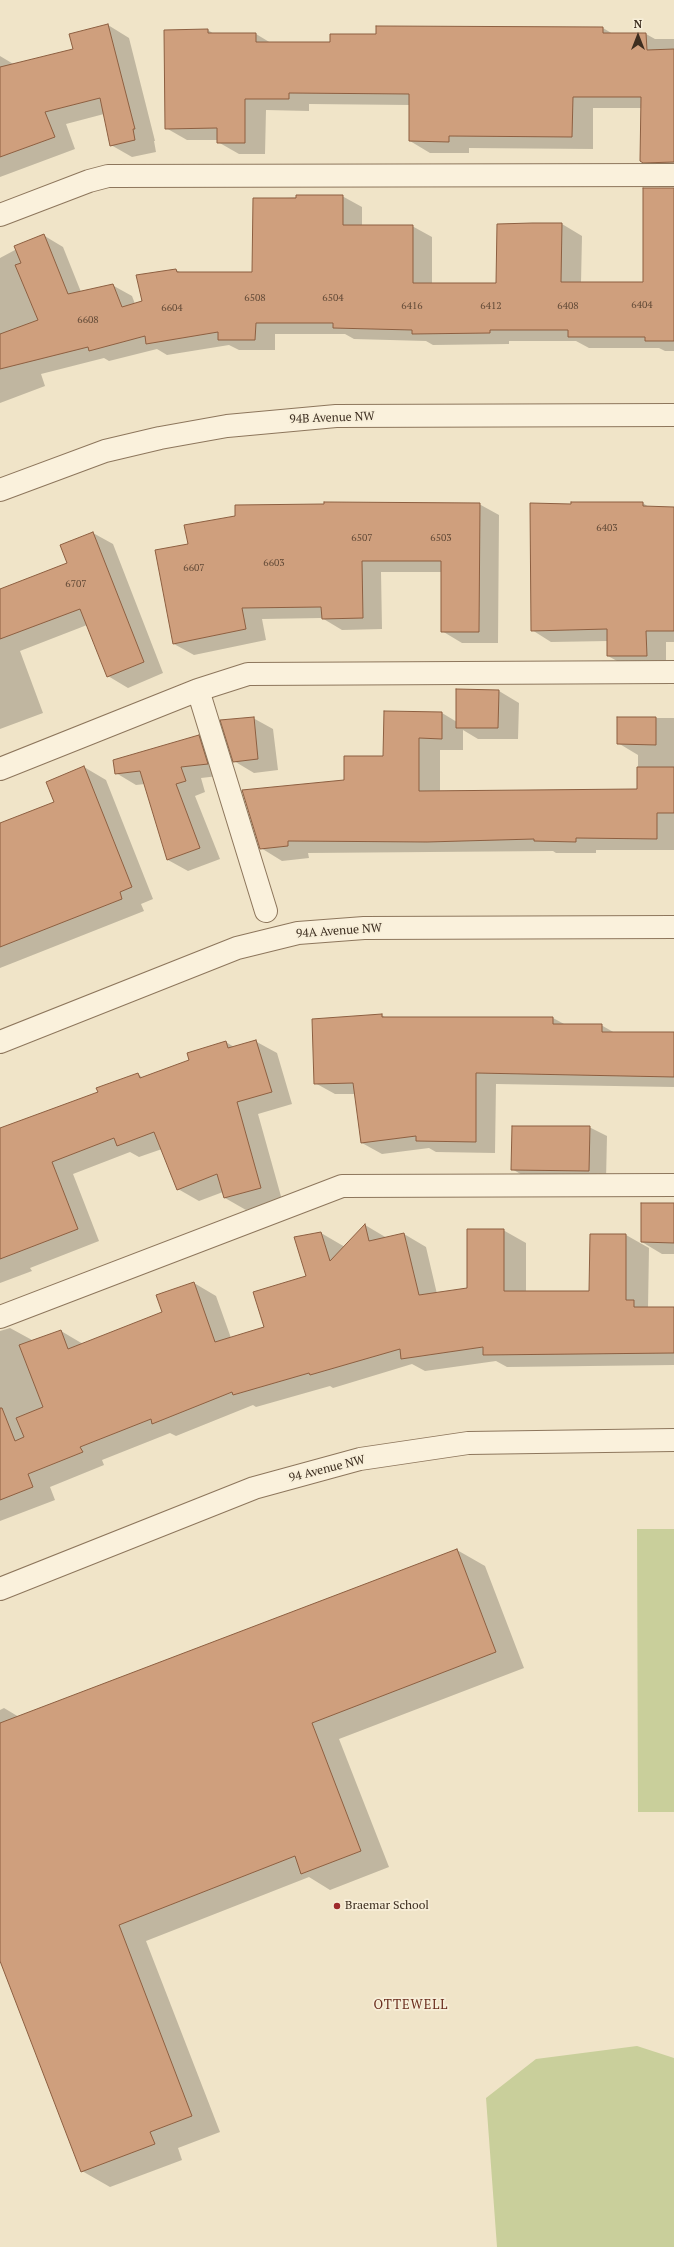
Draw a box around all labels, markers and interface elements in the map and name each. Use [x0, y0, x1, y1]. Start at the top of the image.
north arrow [618, 16, 658, 56]
text: N [634, 17, 642, 31]
house number: 6508 [244, 292, 266, 304]
house number: 6504 [322, 292, 344, 304]
house number: 6404 [631, 299, 653, 311]
house number: 6416 [401, 300, 423, 312]
house number: 6412 [480, 300, 502, 312]
house number: 6408 [557, 300, 579, 312]
house number: 6604 [161, 302, 183, 314]
house number: 6608 [77, 314, 99, 326]
street label: 94B Avenue NW [289, 409, 375, 427]
house number: 6403 [596, 522, 618, 534]
house number: 6507 [351, 532, 373, 544]
house number: 6503 [430, 532, 452, 544]
house number: 6603 [263, 557, 285, 569]
house number: 6607 [183, 562, 205, 574]
house number: 6707 [65, 578, 87, 590]
street label: 94A Avenue NW [296, 921, 382, 941]
street label: 94 Avenue NW [287, 1453, 367, 1485]
place label: Braemar School [345, 1899, 429, 1913]
marker: Braemar School [332, 1901, 342, 1911]
district label: OTTEWELL [374, 1997, 448, 2013]

